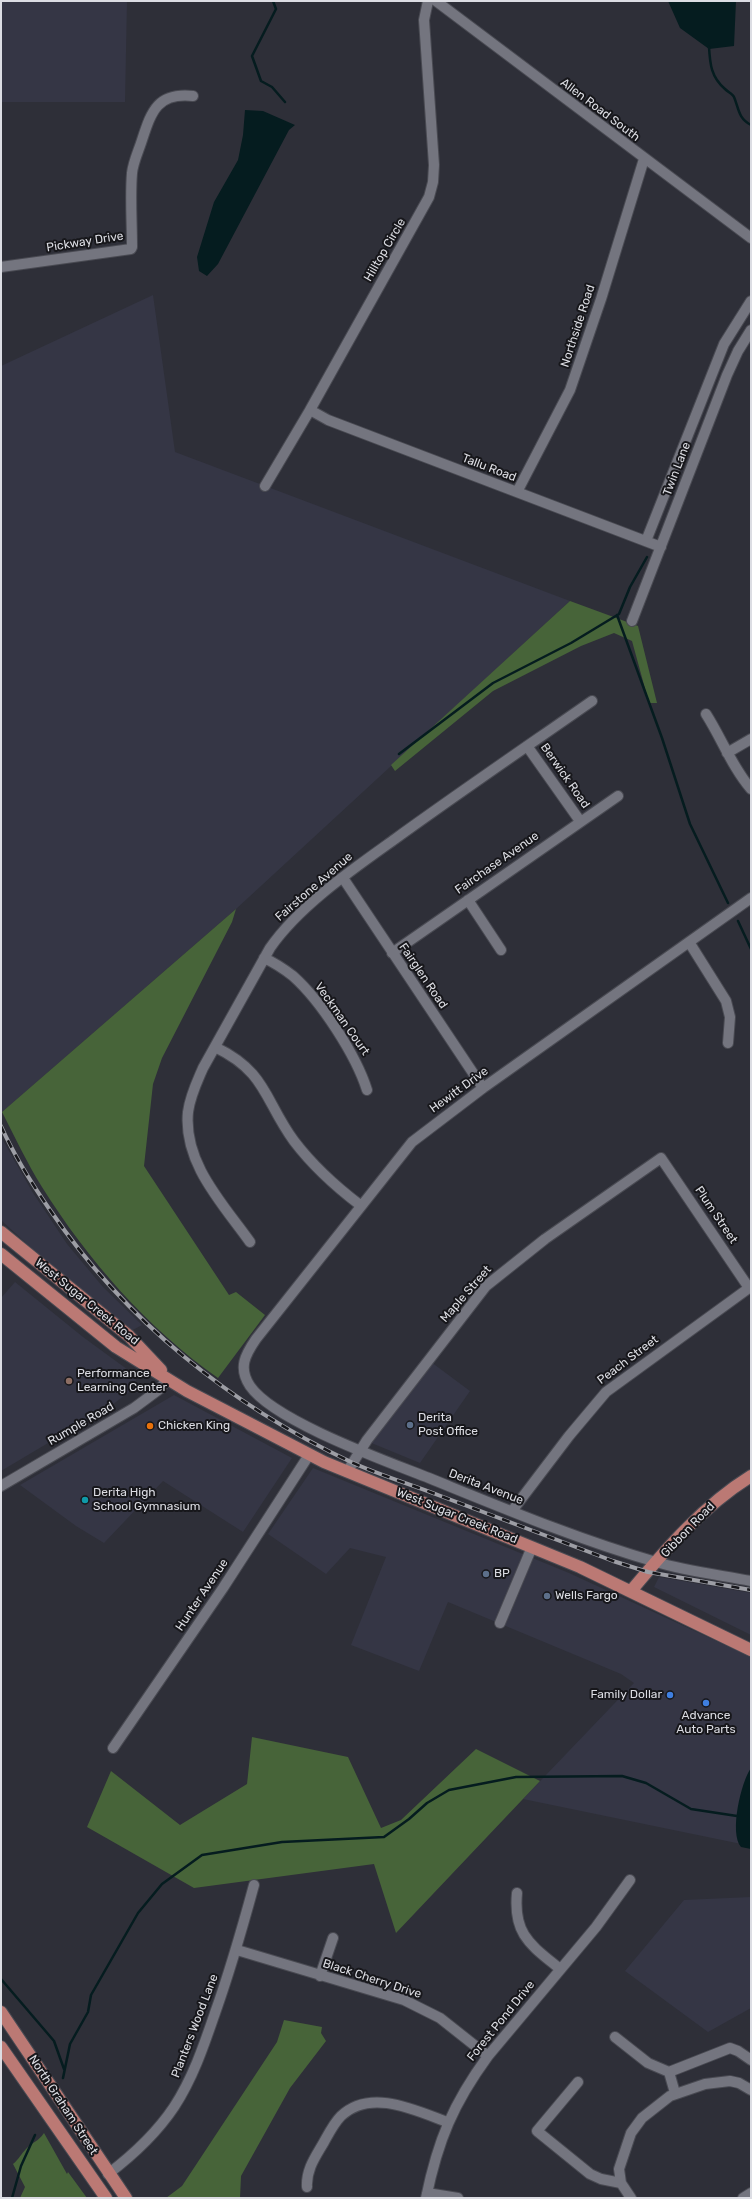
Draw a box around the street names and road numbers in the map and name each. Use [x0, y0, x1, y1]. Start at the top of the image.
street label: Allen Road South [557, 75, 643, 145]
street label: Hilltop Circle [361, 216, 409, 284]
street label: Pickway Drive [45, 229, 125, 255]
street label: Northside Road [558, 283, 598, 369]
street label: Twin Lane [660, 440, 694, 498]
street label: Tallu Road [460, 451, 518, 485]
street label: Berwick Road [537, 741, 593, 811]
street label: Fairchase Avenue [452, 829, 542, 897]
street label: Fairstone Avenue [273, 850, 355, 924]
street label: Fairglen Road [396, 940, 450, 1012]
street label: Veckman Court [312, 980, 372, 1058]
street label: Hewitt Drive [427, 1064, 491, 1116]
street label: Plum Street [692, 1184, 740, 1246]
street label: West Sugar Creek Road [32, 1256, 142, 1348]
street label: Maple Street [437, 1263, 495, 1325]
street label: Peach Street [595, 1332, 661, 1388]
street label: Rumple Road [45, 1399, 117, 1449]
street label: Derita Avenue [447, 1466, 525, 1508]
street label: West Sugar Creek Road [394, 1485, 520, 1547]
street label: Gibbon Road [658, 1500, 718, 1560]
street label: Hunter Avenue [173, 1556, 231, 1634]
street label: Black Cherry Drive [321, 1956, 423, 2002]
street label: Planters Wood Lane [169, 1972, 221, 2080]
street label: Forest Pond Drive [464, 1978, 538, 2064]
street label: North Graham Street [25, 2052, 101, 2158]

